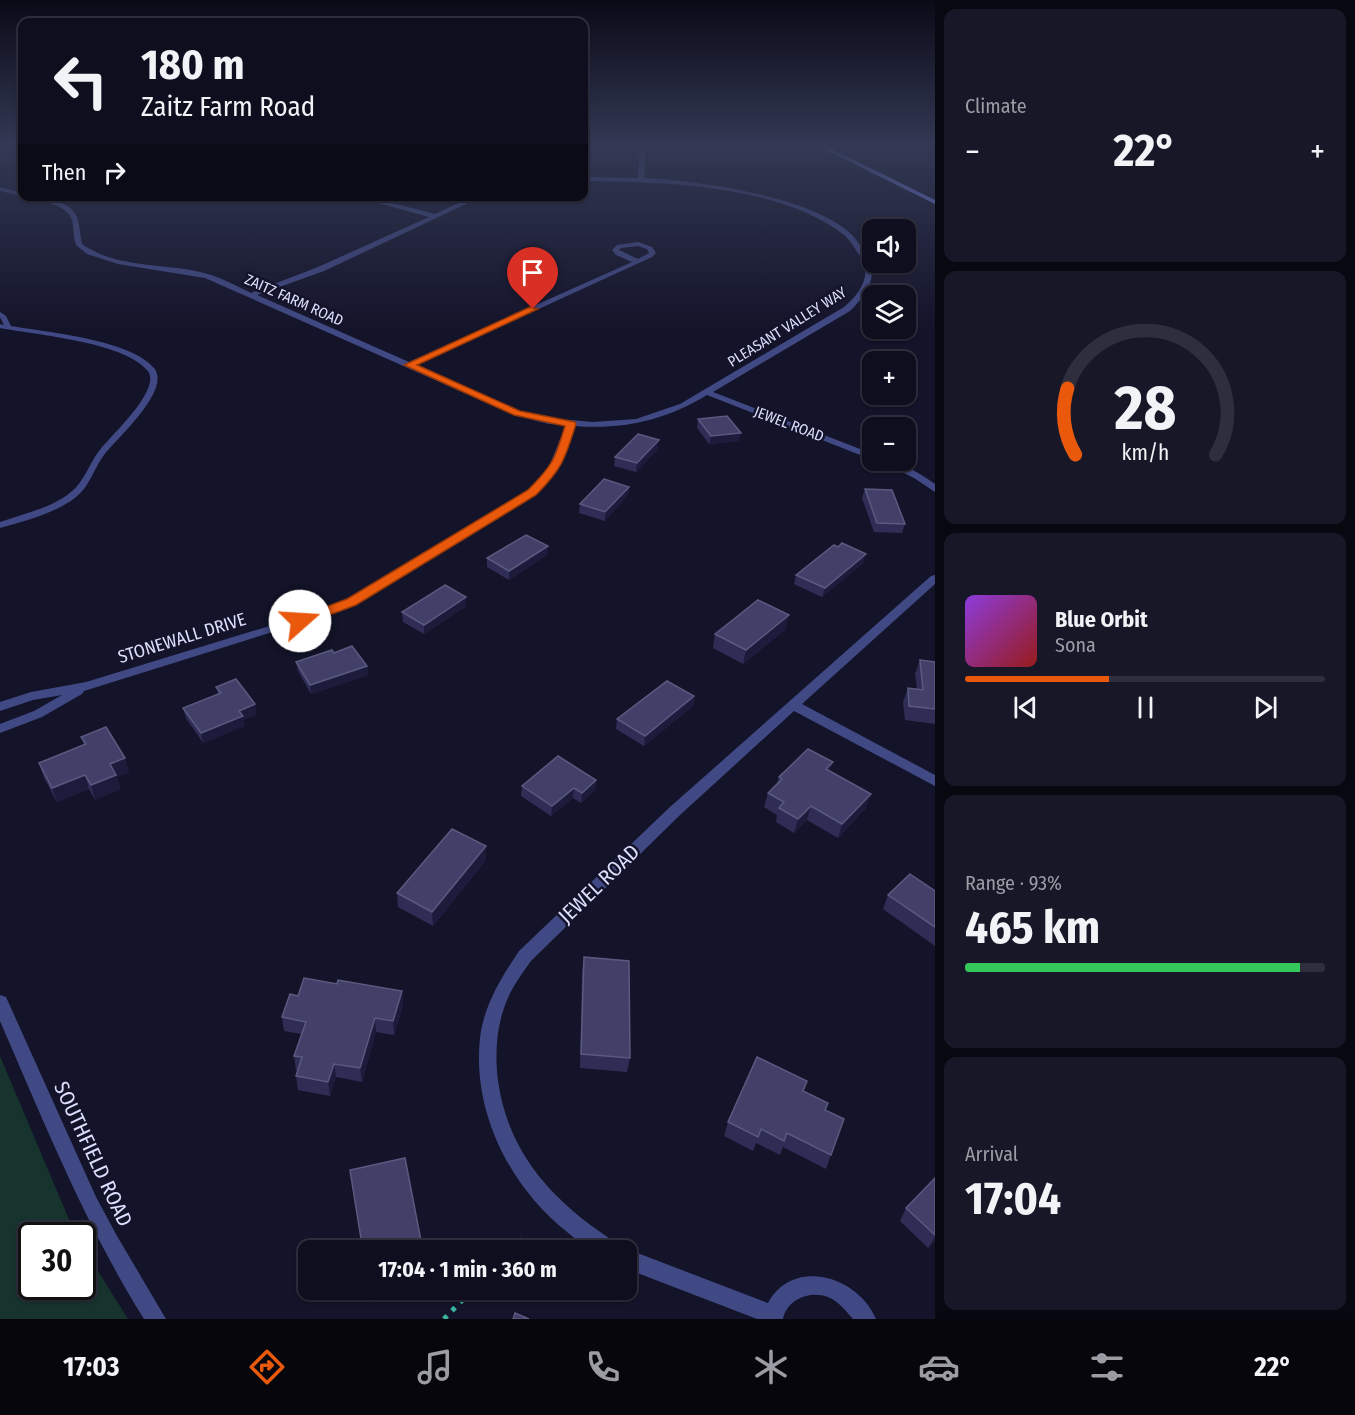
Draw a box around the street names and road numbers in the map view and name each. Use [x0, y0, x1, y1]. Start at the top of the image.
street label: ZAITZ FARM ROAD [242, 270, 346, 330]
street label: PLEASANT VALLEY WAY [724, 283, 850, 371]
street label: JEWEL ROAD [751, 402, 827, 446]
street label: STONEWALL DRIVE [115, 608, 249, 668]
street label: JEWEL ROAD [553, 839, 645, 929]
street label: SOUTHFIELD ROAD [48, 1077, 138, 1231]

